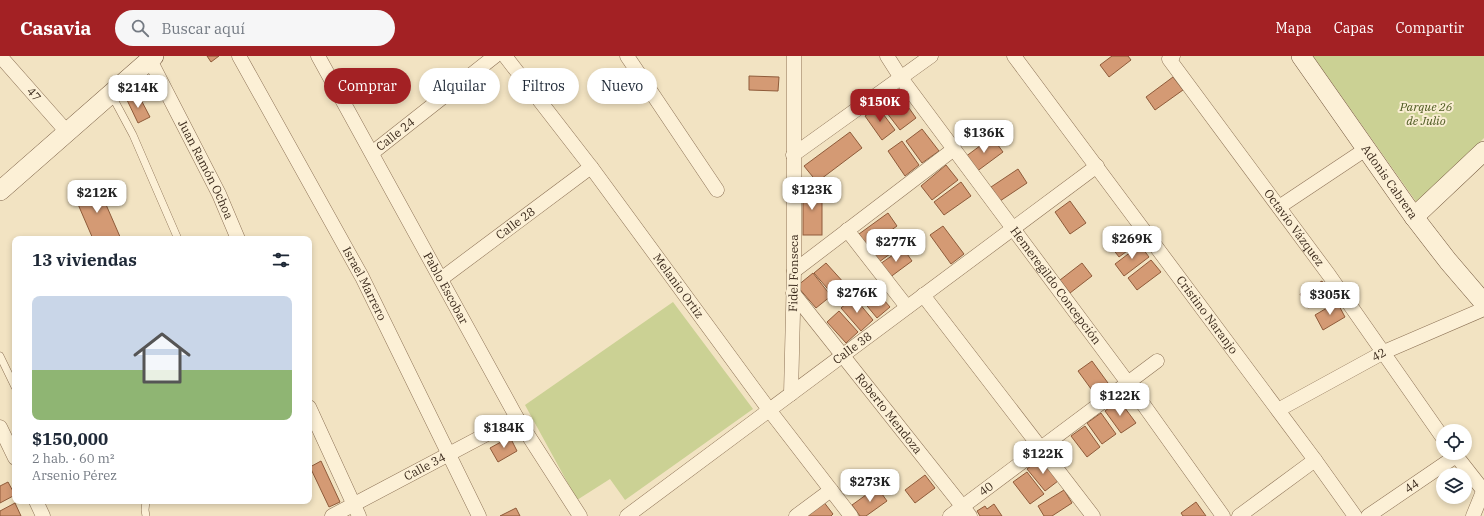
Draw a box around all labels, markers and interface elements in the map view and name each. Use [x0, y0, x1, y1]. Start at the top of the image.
search box [115, 10, 395, 46]
text: Casavia [20, 16, 91, 40]
icon: search [129, 17, 151, 39]
text: Buscar aquí [161, 19, 245, 38]
text: Mapa [1276, 19, 1312, 37]
text: Capas [1334, 19, 1374, 37]
text: Compartir [1396, 19, 1464, 37]
chip: Comprar [324, 68, 411, 104]
chip: Alquilar [419, 68, 500, 104]
chip: Filtros [508, 68, 579, 104]
chip: Nuevo [587, 68, 657, 104]
pin: $214K [110, 75, 166, 109]
text: $214K [117, 79, 159, 96]
street label: 47 [24, 84, 44, 104]
pin: $150K [852, 89, 908, 123]
text: $150K [859, 93, 901, 110]
park label: Parque 26 de Julio [1399, 99, 1453, 128]
street label: Calle 24 [373, 114, 418, 154]
street label: Juan Ramón Ochoa [175, 117, 237, 222]
pin: $136K [956, 120, 1012, 154]
text: $136K [963, 124, 1005, 141]
street label: Adonis Cabrera [1359, 142, 1421, 222]
pin: $123K [784, 177, 840, 211]
pin: $212K [69, 180, 125, 214]
text: $123K [791, 181, 833, 198]
text: $212K [76, 184, 118, 201]
street label: Octavio Vázquez [1261, 186, 1328, 269]
street label: Calle 28 [493, 203, 538, 242]
street label: Hemeregildo Concepción [1007, 224, 1105, 347]
pin: $269K [1104, 226, 1160, 260]
pin: $277K [868, 229, 924, 263]
text: $269K [1111, 230, 1153, 247]
text: $277K [875, 233, 917, 250]
street label: Fidel Fonseca [785, 234, 801, 312]
street label: Israel Marrero [340, 244, 390, 323]
text: 13 viviendas [32, 249, 137, 271]
icon: filters [270, 249, 292, 271]
street label: Pablo Escobar [420, 249, 472, 327]
street label: Melanio Ortiz [650, 251, 707, 321]
street label: Cristino Naranjo [1173, 273, 1241, 357]
pin: $276K [829, 280, 885, 314]
pin: $305K [1302, 282, 1358, 316]
text: $276K [836, 284, 878, 301]
text: $305K [1309, 286, 1351, 303]
icon: home [126, 322, 198, 394]
street label: Calle 38 [830, 328, 875, 367]
street label: 42 [1369, 344, 1389, 364]
street label: Roberto Mendoza [853, 370, 926, 457]
pin: $122K [1092, 383, 1148, 417]
text: $122K [1099, 387, 1141, 404]
pin: $184K [476, 415, 532, 449]
text: $184K [483, 419, 525, 436]
map controls [1436, 424, 1472, 504]
button: locate [1436, 424, 1472, 460]
text: $150,000 [32, 428, 108, 450]
pin: $122K [1015, 441, 1071, 475]
text: $122K [1022, 445, 1064, 462]
street label: Calle 34 [401, 449, 448, 484]
text: 2 hab. · 60 m² [32, 450, 115, 467]
text: Arsenio Pérez [32, 467, 117, 484]
button: layers [1436, 468, 1472, 504]
pin: $273K [842, 469, 898, 503]
text: $273K [849, 473, 891, 490]
street label: 44 [1401, 475, 1422, 496]
street label: 40 [975, 478, 996, 499]

